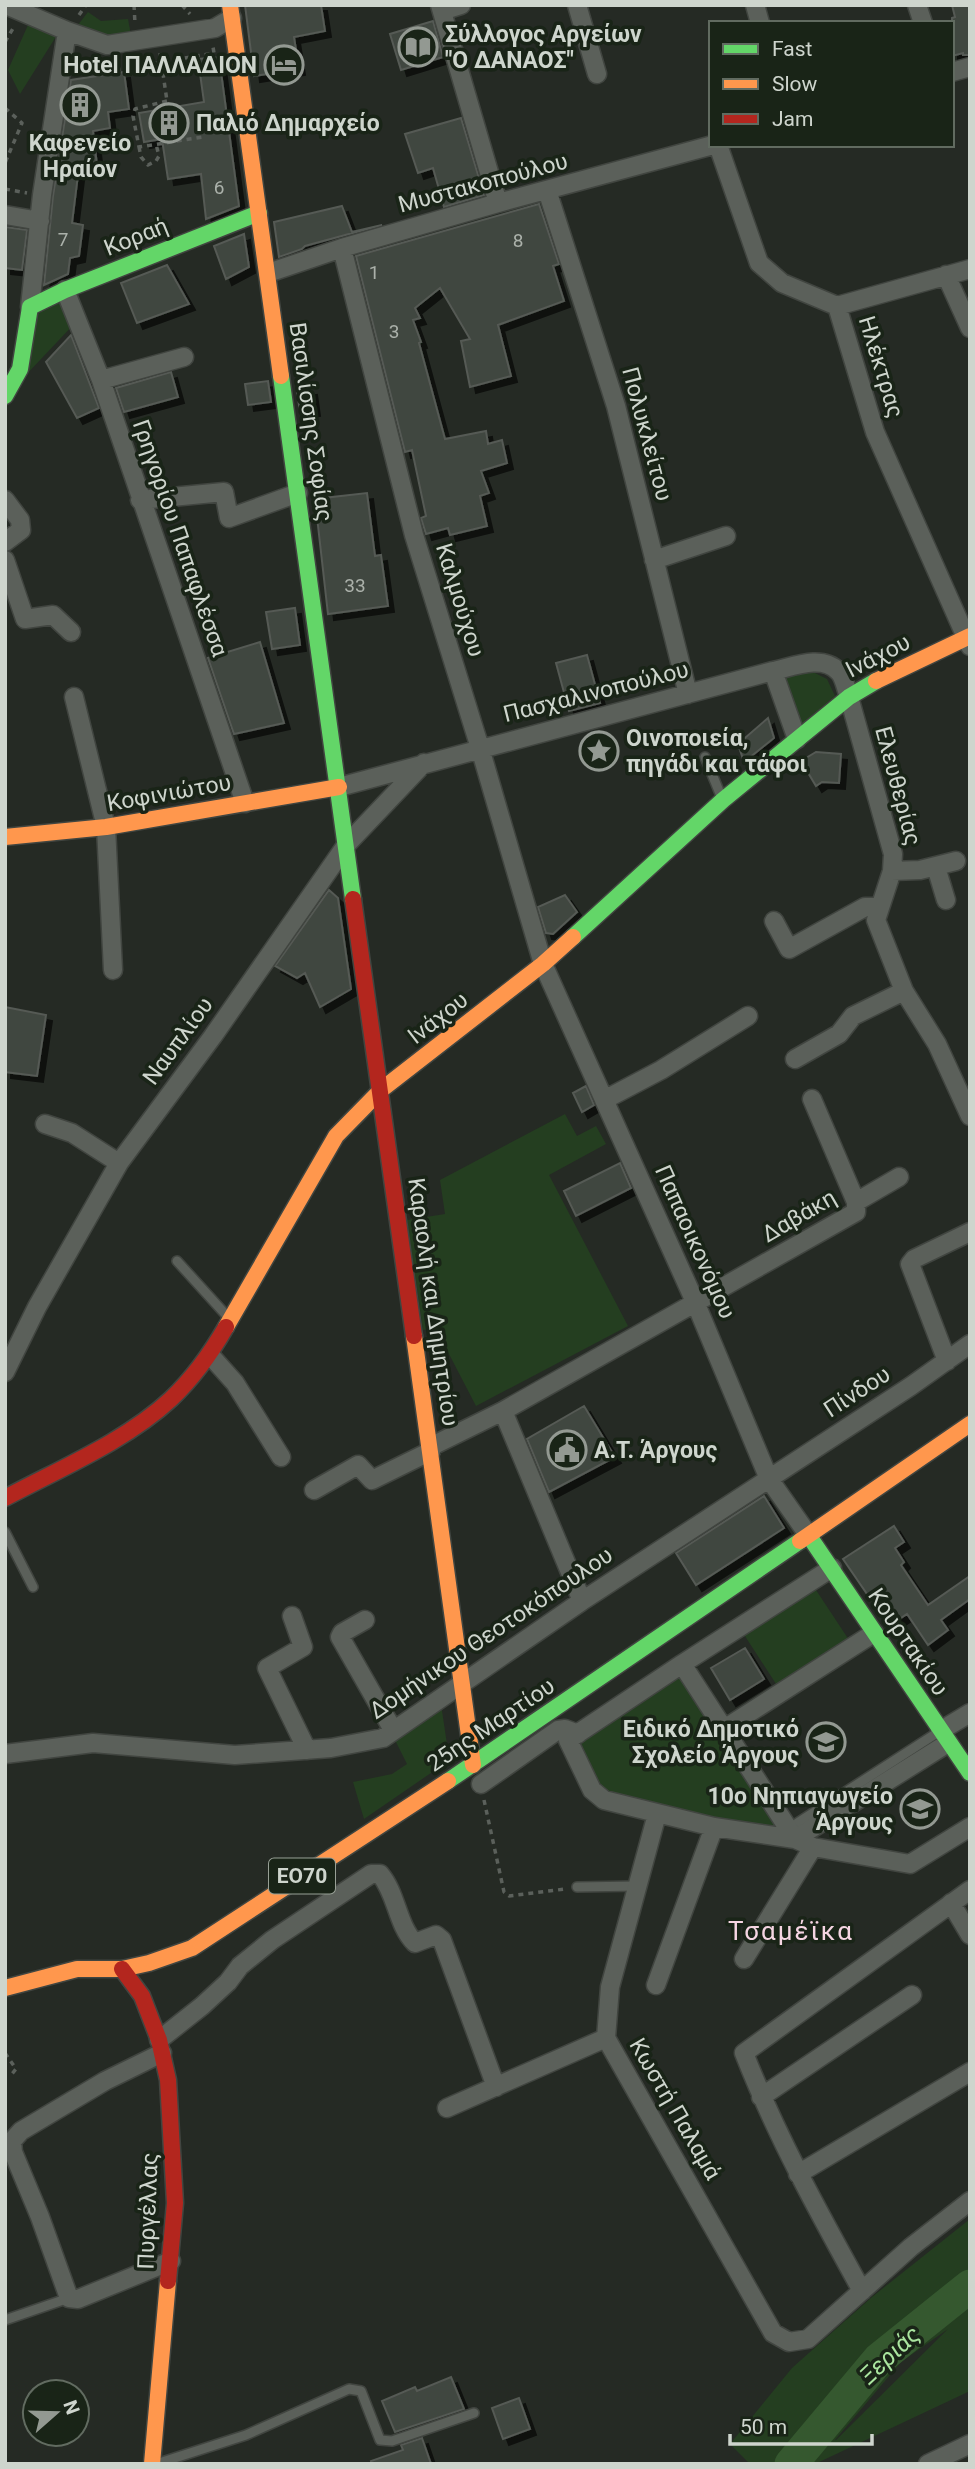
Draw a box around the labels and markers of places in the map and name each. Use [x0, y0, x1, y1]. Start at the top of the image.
place label: Σύλλογος Αργείων "Ο ΔΑΝΑΟΣ" [445, 21, 642, 74]
library icon: Σύλλογος Αργείων "Ο ΔΑΝΑΟΣ" [397, 26, 439, 68]
hotel icon: Hotel ΠΑΛΛΑΔΙΟΝ [263, 44, 305, 86]
place label: Hotel ΠΑΛΛΑΔΙΟΝ [63, 52, 257, 79]
building icon: Καφενείο Ηραίον [59, 84, 101, 126]
building icon: Παλιό Δημαρχείο [148, 102, 190, 144]
place label: Παλιό Δημαρχείο [196, 110, 380, 137]
place label: Καφενείο Ηραίον [29, 130, 131, 183]
place label: Οινοποιεία, πηγάδι και τάφοι [626, 725, 807, 778]
place icon: Οινοποιεία, πηγάδι και τάφοι [578, 730, 620, 772]
public building icon: Α.Τ. Άργους [546, 1429, 588, 1471]
place label: Α.Τ. Άργους [594, 1437, 717, 1464]
place label: Ειδικό Δημοτικό Σχολείο Άργους [623, 1716, 799, 1769]
school or university icon: Ειδικό Δημοτικό Σχολείο Άργους [805, 1721, 847, 1763]
place label: 10ο Νηπιαγωγείο Άργους [708, 1783, 893, 1836]
school or university icon: 10ο Νηπιαγωγείο Άργους [899, 1788, 941, 1830]

